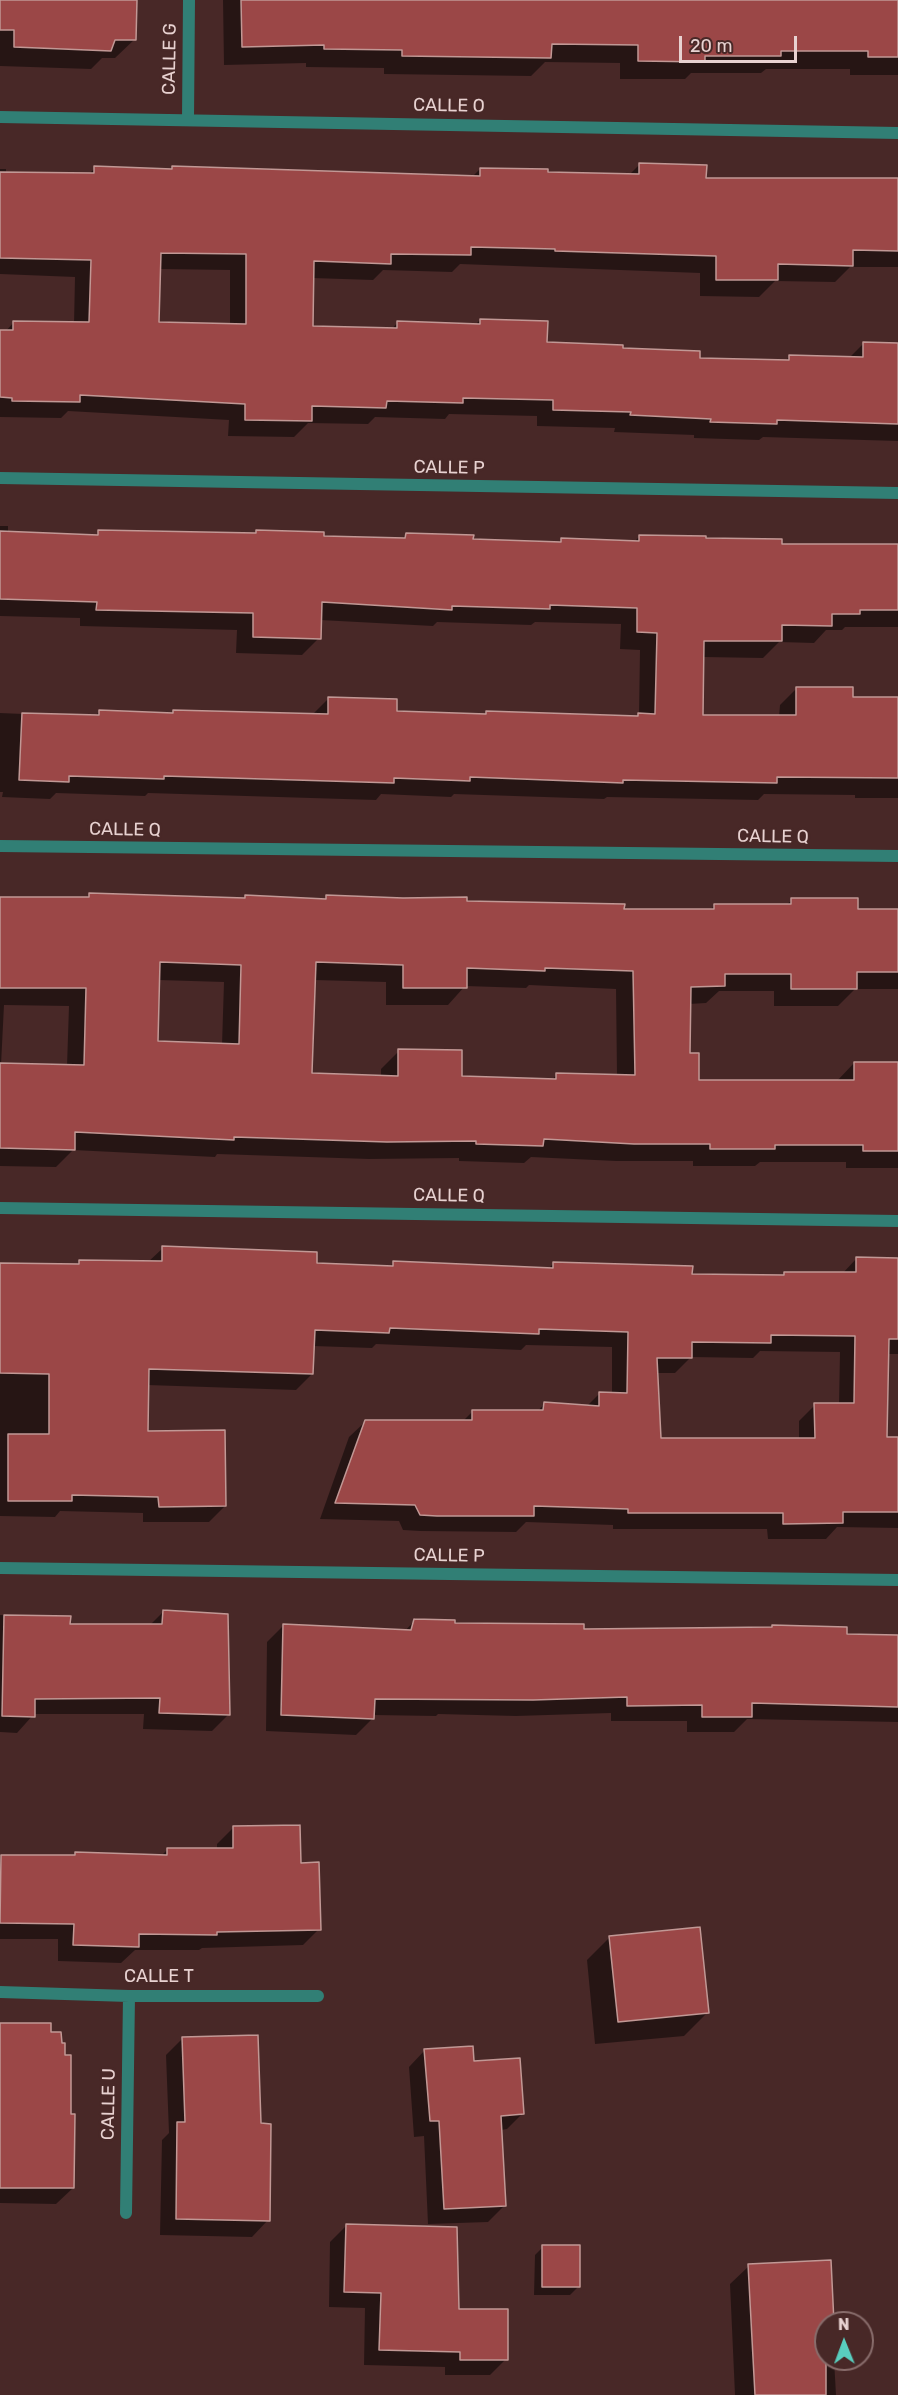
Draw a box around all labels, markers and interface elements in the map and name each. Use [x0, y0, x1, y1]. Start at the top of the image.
street label: CALLE G [159, 23, 181, 95]
scale bar [682, 24, 800, 62]
text: 20 m [690, 35, 732, 57]
street label: CALLE O [413, 95, 485, 117]
street label: CALLE P [413, 457, 485, 479]
street label: CALLE Q [89, 819, 161, 841]
street label: CALLE Q [737, 826, 809, 848]
street label: CALLE Q [413, 1185, 485, 1207]
street label: CALLE P [413, 1545, 485, 1567]
street label: CALLE T [124, 1966, 194, 1988]
street label: CALLE U [98, 2068, 120, 2140]
north arrow [814, 2311, 874, 2371]
text: N [838, 2315, 850, 2334]

